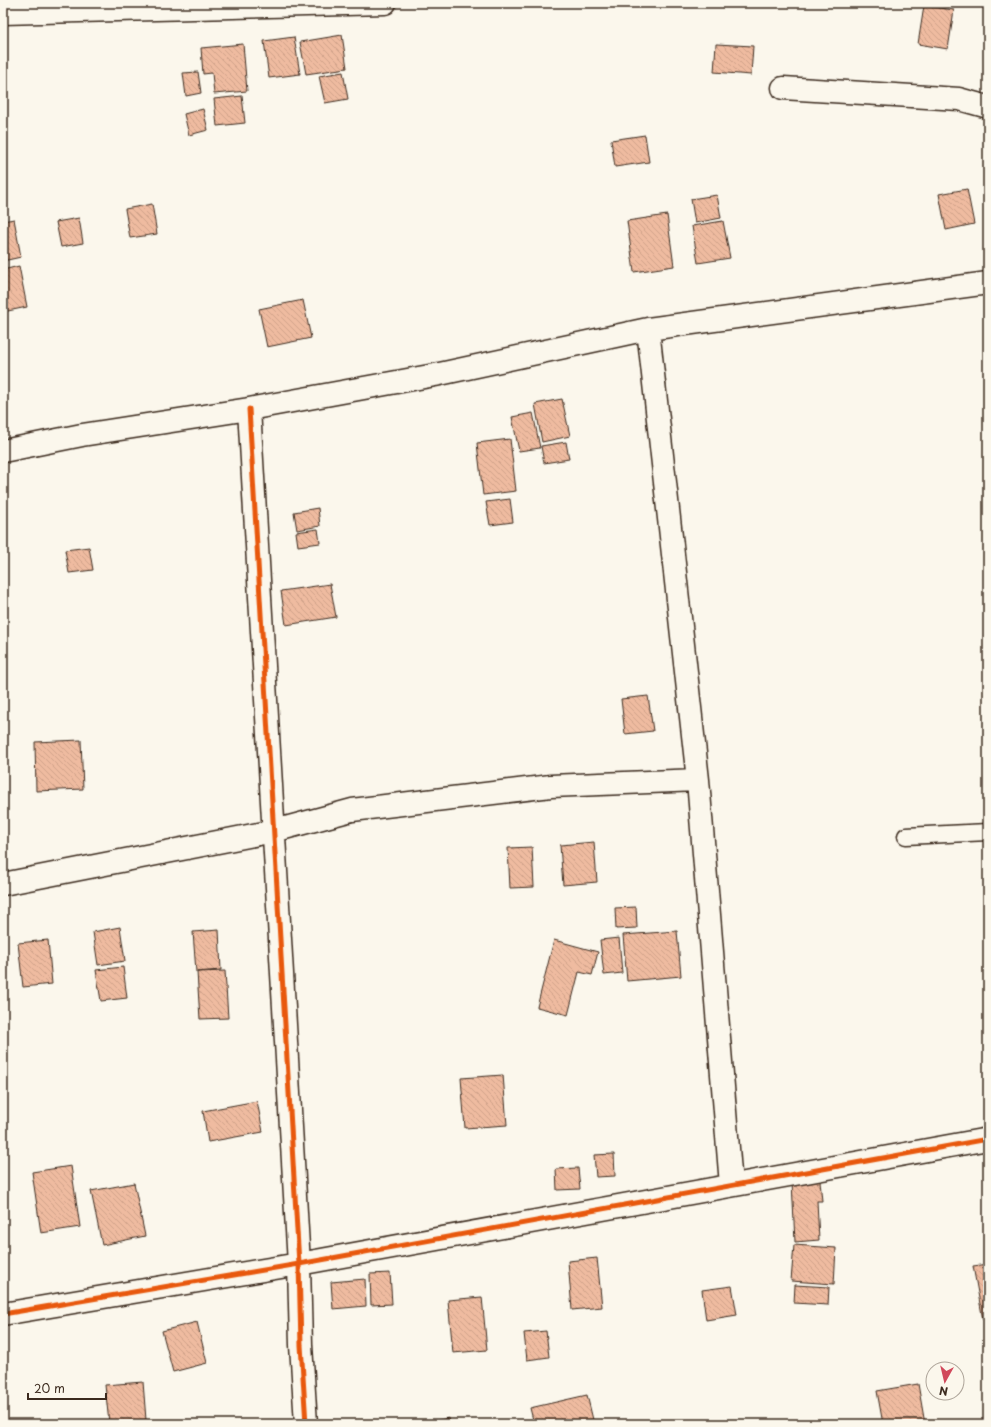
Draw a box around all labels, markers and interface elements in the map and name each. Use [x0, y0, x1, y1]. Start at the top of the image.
north arrow [925, 1361, 965, 1401]
scale bar [28, 1375, 106, 1401]
text: 20 m [34, 1379, 65, 1397]
text: N [938, 1382, 949, 1400]

